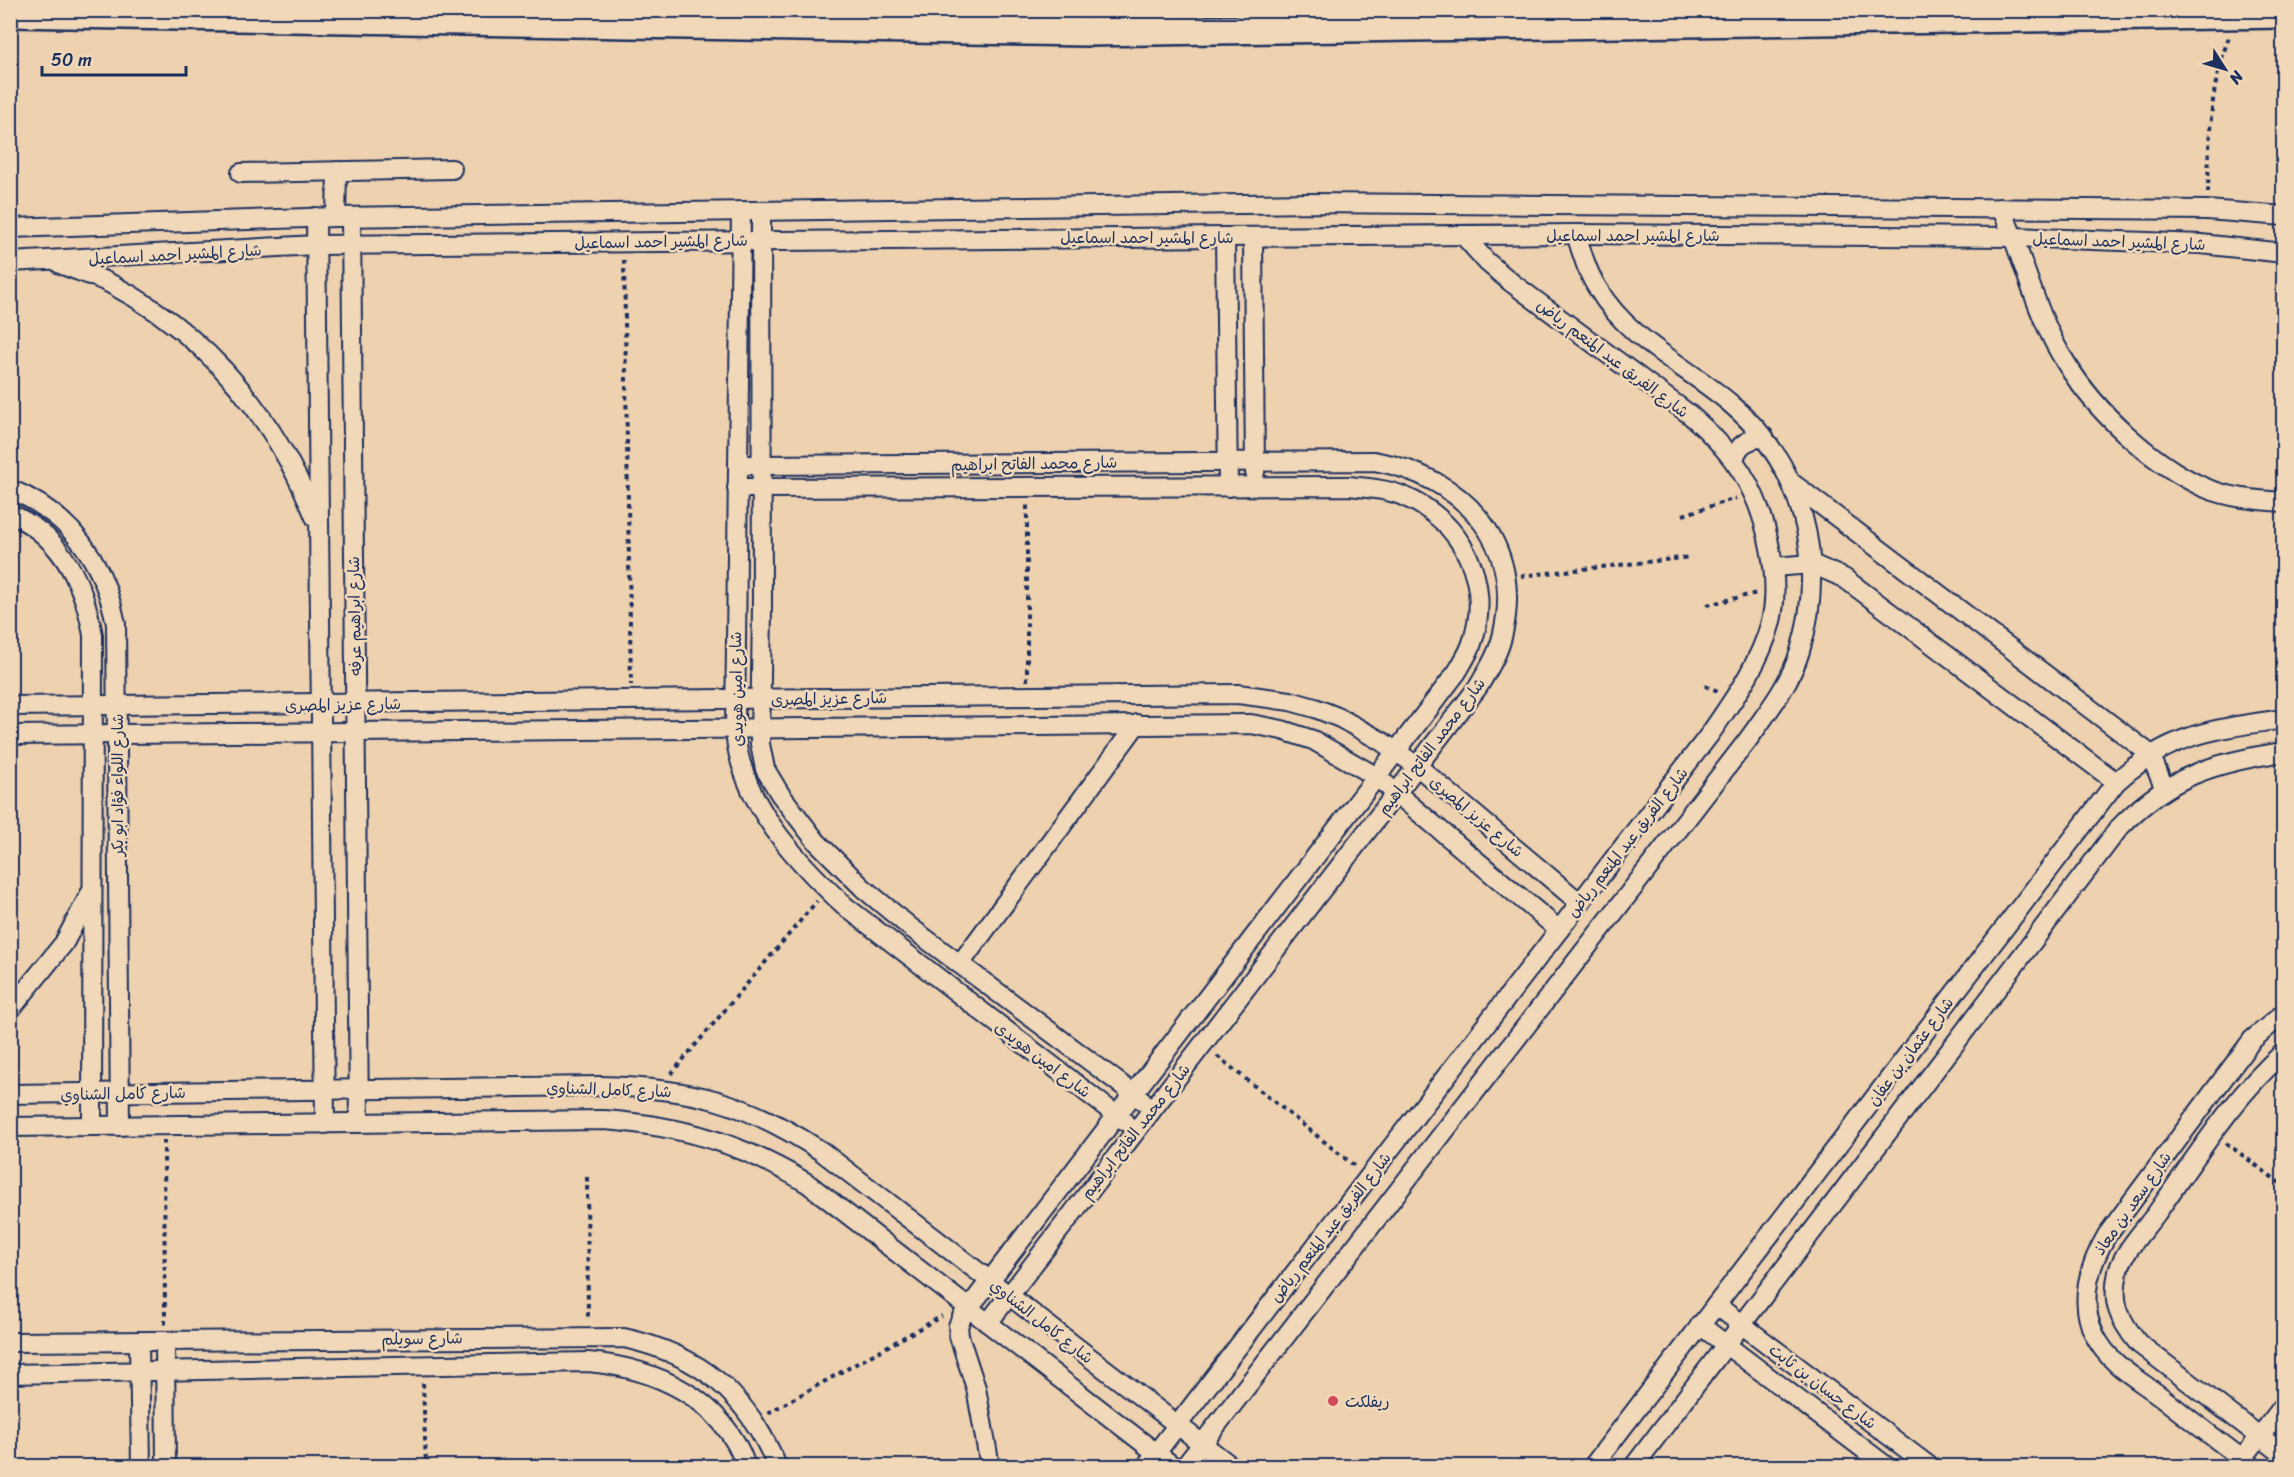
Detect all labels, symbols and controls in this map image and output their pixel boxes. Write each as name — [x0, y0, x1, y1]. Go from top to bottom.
scale bar — [42, 39, 186, 77]
north arrow — [2195, 39, 2255, 99]
text: 50 m — [51, 44, 92, 76]
text: N — [2221, 64, 2252, 92]
street label: شارع المشير احمد اسماعيل — [1546, 221, 1720, 250]
street label: شارع المشير احمد اسماعيل — [1060, 223, 1234, 252]
street label: شارع المشير احمد اسماعيل — [2032, 224, 2206, 259]
street label: شارع المشير احمد اسماعيل — [574, 225, 748, 258]
street label: شارع المشير احمد اسماعيل — [88, 235, 262, 274]
street label: شارع الفريق عبد المنعم رياض — [1530, 291, 1695, 426]
street label: شارع محمد الفاتح ابراهيم — [951, 448, 1117, 479]
street label: شارع ابراهيم عرفه — [339, 556, 370, 676]
street label: شارع امين هويدى — [721, 631, 752, 747]
street label: شارع محمد الفاتح ابراهيم — [1370, 671, 1493, 821]
street label: شارع عزيز المصرى — [771, 683, 887, 714]
street label: شارع عزيز المصرى — [285, 689, 401, 720]
street label: شارع اللواء فؤاد ابو بكر — [103, 714, 132, 858]
street label: شارع الفريق عبد المنعم رياض — [1559, 760, 1696, 924]
street label: شارع عزيز المصرى — [1423, 768, 1530, 865]
street label: شارع عثمان بن عفان — [1859, 990, 1961, 1112]
street label: شارع امين هويدى — [988, 1013, 1097, 1106]
street label: شارع محمد الفاتح ابراهيم — [1073, 1057, 1198, 1206]
street label: شارع كامل الشناوي — [546, 1073, 672, 1106]
street label: شارع كامل الشناوي — [60, 1078, 186, 1109]
street label: شارع الفريق عبد المنعم رياض — [1262, 1145, 1399, 1309]
street label: شارع سعد بن معاذ — [2086, 1145, 2179, 1262]
street label: شارع كامل الشناوي — [983, 1271, 1100, 1371]
street label: شارع سويلم — [381, 1323, 463, 1354]
street label: شارع حسان بن ثابت — [1762, 1336, 1883, 1437]
place label: ريفلكت — [1345, 1387, 1390, 1416]
marker: ريفلكت — [1326, 1394, 1340, 1408]

